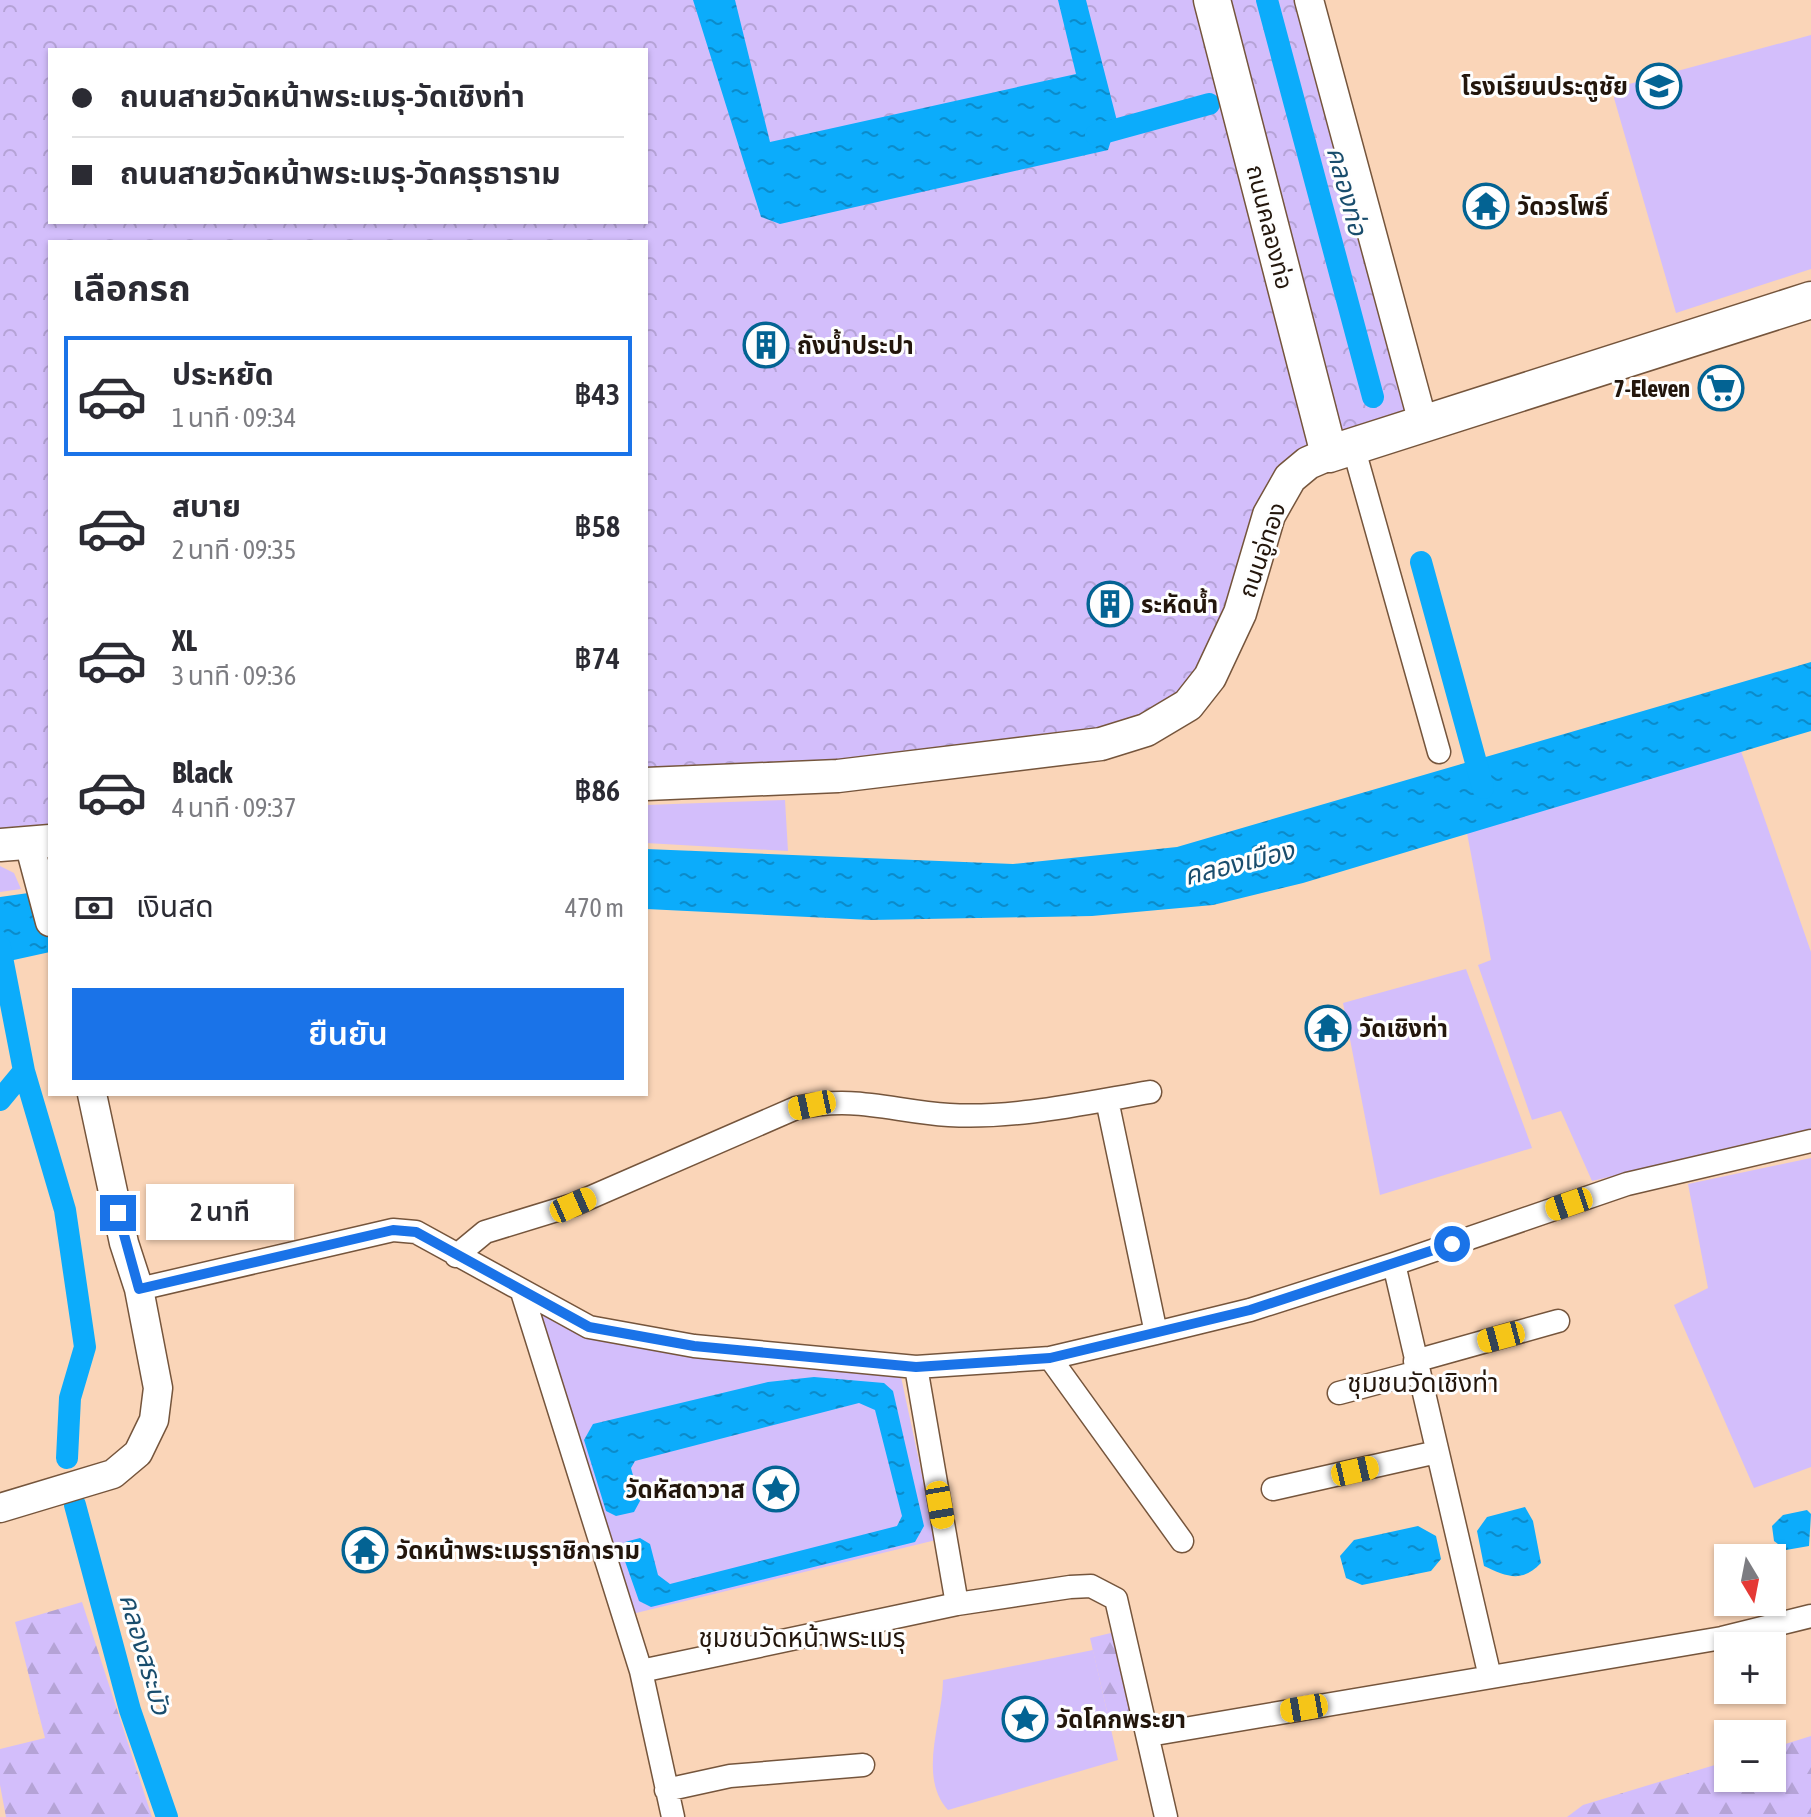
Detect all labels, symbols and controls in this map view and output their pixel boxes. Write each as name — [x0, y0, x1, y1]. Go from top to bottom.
school or university icon: โรงเรียนประตูชัย — [1635, 62, 1683, 110]
place label: โรงเรียนประตูชัย — [1461, 73, 1628, 102]
text: ถนนสายวัดหน้าพระเมรุ-วัดเชิงท่า — [120, 79, 525, 113]
water label: คลองท่อ — [1321, 143, 1373, 240]
text: ถนนสายวัดหน้าพระเมรุ-วัดครุธาราม — [120, 156, 561, 190]
street label: ถนนคลองท่อ — [1241, 162, 1299, 292]
temple icon: วัดวรโพธิ์ — [1462, 182, 1510, 230]
place label: วัดวรโพธิ์ — [1517, 191, 1610, 220]
text: เลือกรถ — [72, 267, 191, 309]
building icon: ถังน้ำประปา — [742, 321, 790, 369]
place label: ถังน้ำประปา — [797, 329, 914, 359]
text: ประหยัด — [172, 357, 274, 391]
icon: car — [76, 360, 148, 432]
supermarket icon: 7-Eleven — [1697, 364, 1745, 412]
place label: 7-Eleven — [1614, 375, 1690, 402]
text: ฿43 — [574, 377, 620, 411]
text: 1 นาที · 09:34 — [172, 403, 296, 433]
text: สบาย — [172, 489, 241, 523]
icon: car — [76, 492, 148, 564]
street label: ถนนอู่ทอง — [1233, 499, 1293, 602]
text: ฿58 — [574, 509, 620, 543]
text: 2 นาที · 09:35 — [172, 535, 296, 565]
building icon: ระหัดน้ำ — [1086, 580, 1134, 628]
place label: ระหัดน้ำ — [1141, 588, 1218, 618]
text: XL — [172, 623, 197, 657]
icon: car — [76, 624, 148, 696]
text: ฿74 — [574, 641, 620, 675]
text: 3 นาที · 09:36 — [172, 661, 296, 691]
text: Black — [172, 755, 232, 789]
icon: car — [76, 756, 148, 828]
text: ฿86 — [574, 773, 620, 807]
text: 4 นาที · 09:37 — [172, 793, 296, 823]
water label: คลองเมือง — [1181, 835, 1298, 891]
icon: cash — [72, 886, 116, 930]
text: เงินสด — [136, 889, 214, 923]
text: 470 m — [565, 893, 624, 923]
button: ยืนยัน — [72, 988, 624, 1080]
temple icon: วัดเชิงท่า — [1304, 1004, 1352, 1052]
place label: วัดเชิงท่า — [1359, 1015, 1448, 1042]
car — [786, 1088, 838, 1122]
car — [546, 1184, 600, 1226]
callout: 2 นาที — [146, 1185, 294, 1241]
car — [1542, 1185, 1596, 1223]
route end — [100, 1195, 136, 1231]
text: 2 นาที — [190, 1197, 250, 1227]
route start — [1434, 1226, 1470, 1262]
car — [1475, 1319, 1527, 1355]
district label: ชุมชนวัดเชิงท่า — [1347, 1368, 1499, 1399]
car — [1329, 1454, 1381, 1488]
place icon: วัดหัสดาวาส — [752, 1465, 800, 1513]
place label: วัดหัสดาวาส — [625, 1476, 745, 1503]
car — [924, 1479, 956, 1531]
temple icon: วัดหน้าพระเมรุราชิการาม — [341, 1526, 389, 1574]
place label: วัดหน้าพระเมรุราชิการาม — [396, 1537, 640, 1566]
north arrow — [1714, 1544, 1786, 1616]
map controls — [1714, 1544, 1786, 1792]
water label: คลองสระบัว — [113, 1590, 177, 1719]
district label: ชุมชนวัดหน้าพระเมรุ — [699, 1623, 905, 1654]
button: + — [1714, 1632, 1786, 1704]
car — [1278, 1692, 1330, 1724]
place icon: วัดโคกพระยา — [1001, 1695, 1049, 1743]
place label: วัดโคกพระยา — [1056, 1706, 1186, 1733]
button: − — [1714, 1720, 1786, 1792]

